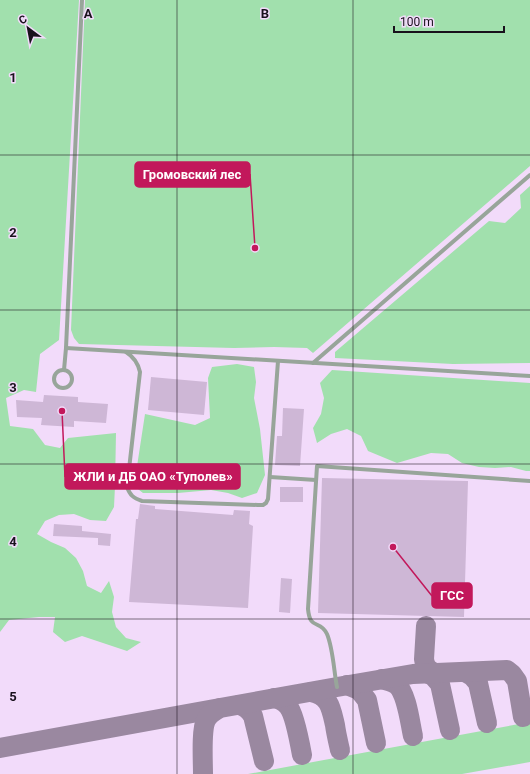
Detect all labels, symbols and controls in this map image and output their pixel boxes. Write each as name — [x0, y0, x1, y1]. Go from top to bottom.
text: A — [84, 6, 93, 21]
text: B — [261, 6, 269, 21]
north arrow — [8, 8, 48, 48]
scale bar — [394, 8, 504, 34]
text: С — [16, 13, 29, 27]
text: 100 m — [400, 15, 434, 29]
text: 1 — [9, 70, 17, 85]
callout: Громовский лес — [135, 162, 250, 187]
text: Громовский лес — [143, 167, 241, 182]
text: 2 — [9, 225, 17, 240]
text: 3 — [9, 380, 17, 395]
callout: ЖЛИ и ДБ ОАО «Туполев» — [65, 464, 240, 489]
text: ЖЛИ и ДБ ОАО «Туполев» — [73, 469, 233, 484]
text: 4 — [9, 534, 17, 549]
callout: ГСС — [432, 583, 472, 608]
text: ГСС — [440, 588, 464, 603]
text: 5 — [9, 689, 17, 704]

